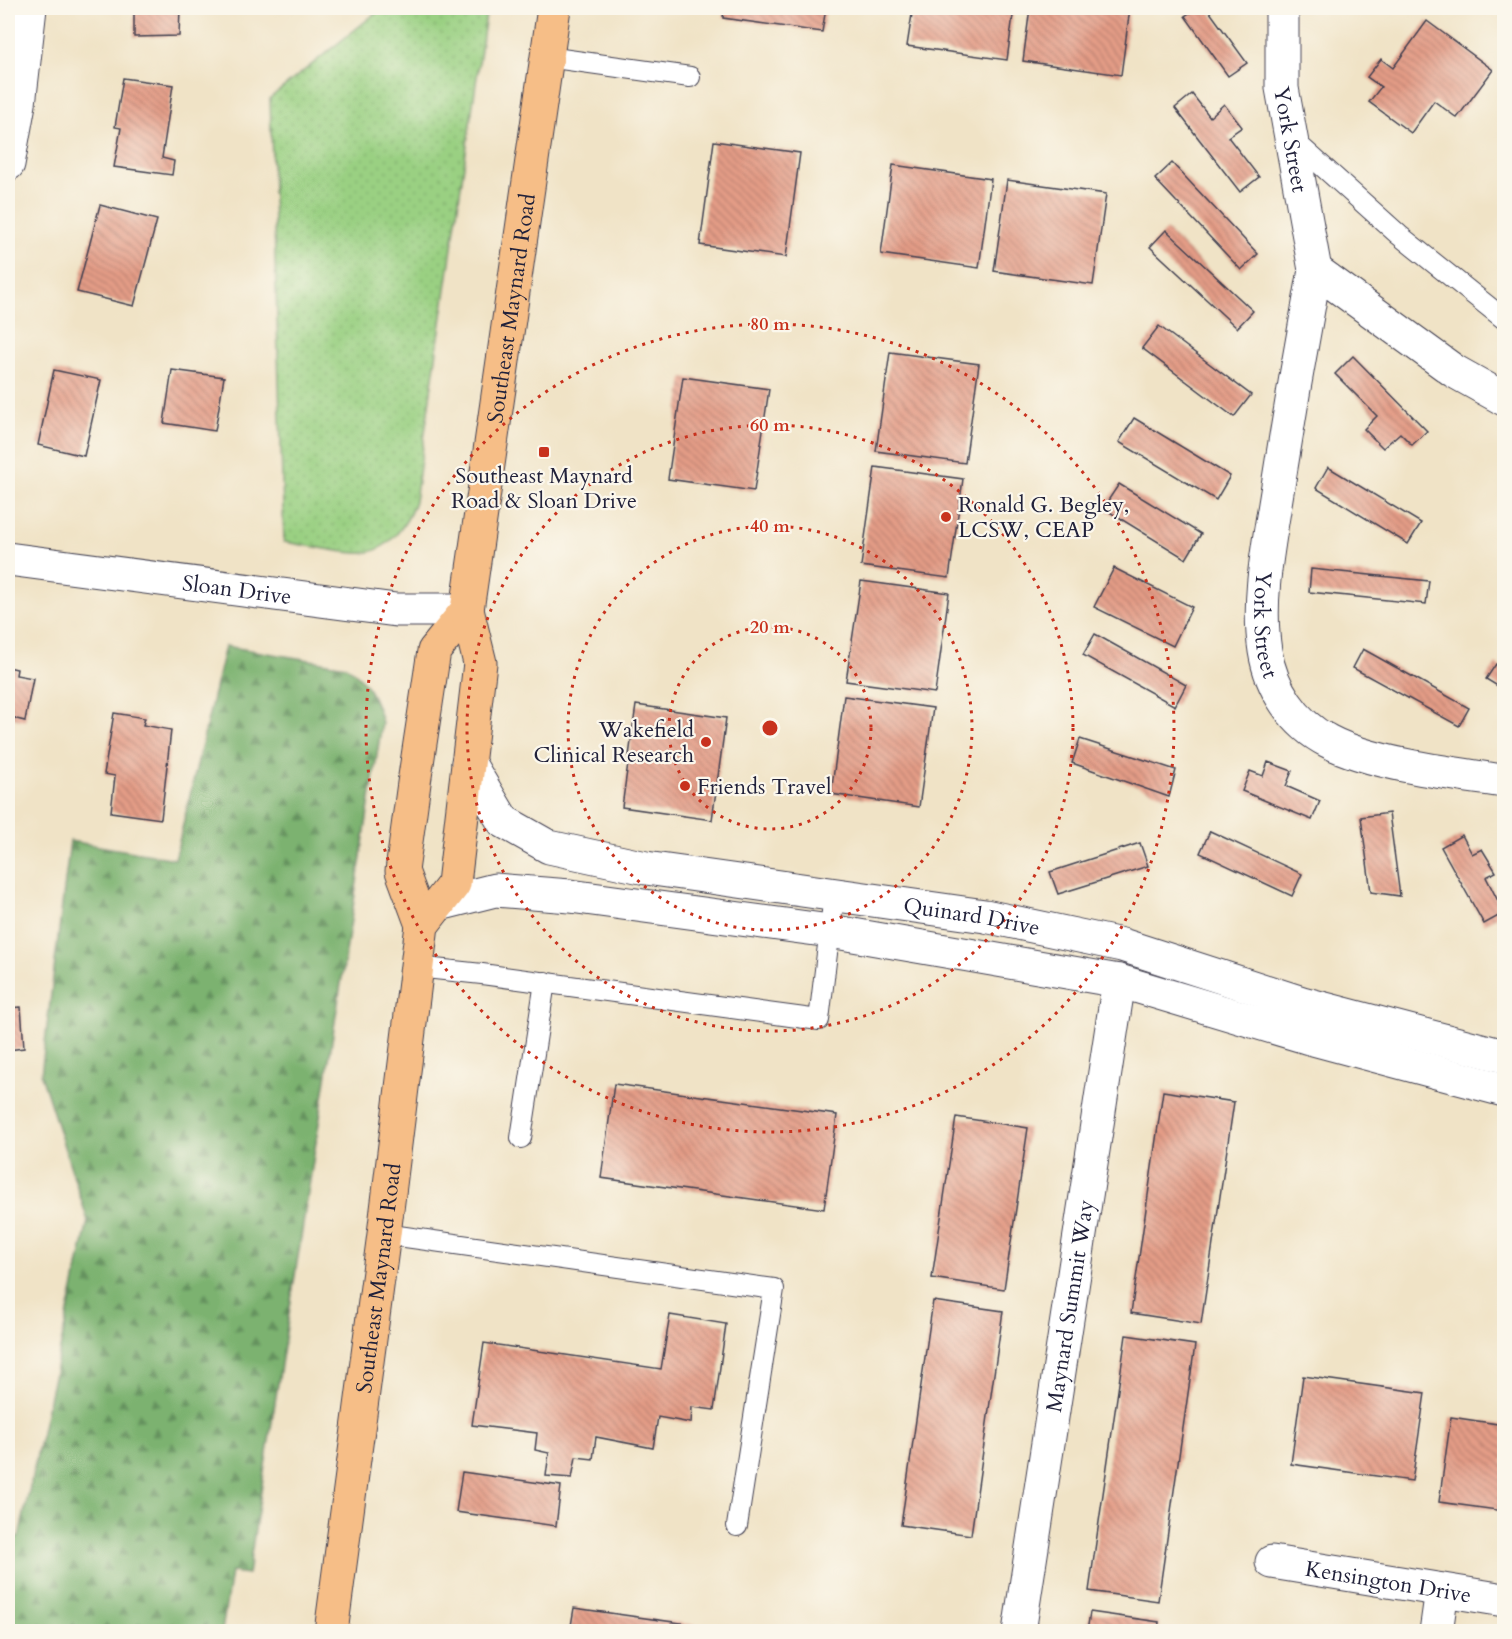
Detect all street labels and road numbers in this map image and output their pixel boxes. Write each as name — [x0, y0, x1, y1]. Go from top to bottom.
street label: York Street — [1266, 84, 1315, 195]
street label: Southeast Maynard Road — [480, 191, 543, 425]
street label: Sloan Drive — [181, 568, 293, 612]
street label: York Street — [1246, 570, 1285, 682]
street label: Quinard Drive — [901, 891, 1043, 943]
street label: Southeast Maynard Road — [349, 1161, 409, 1395]
street label: Maynard Summit Way — [1039, 1197, 1101, 1414]
street label: Kensington Drive — [1303, 1554, 1474, 1610]

